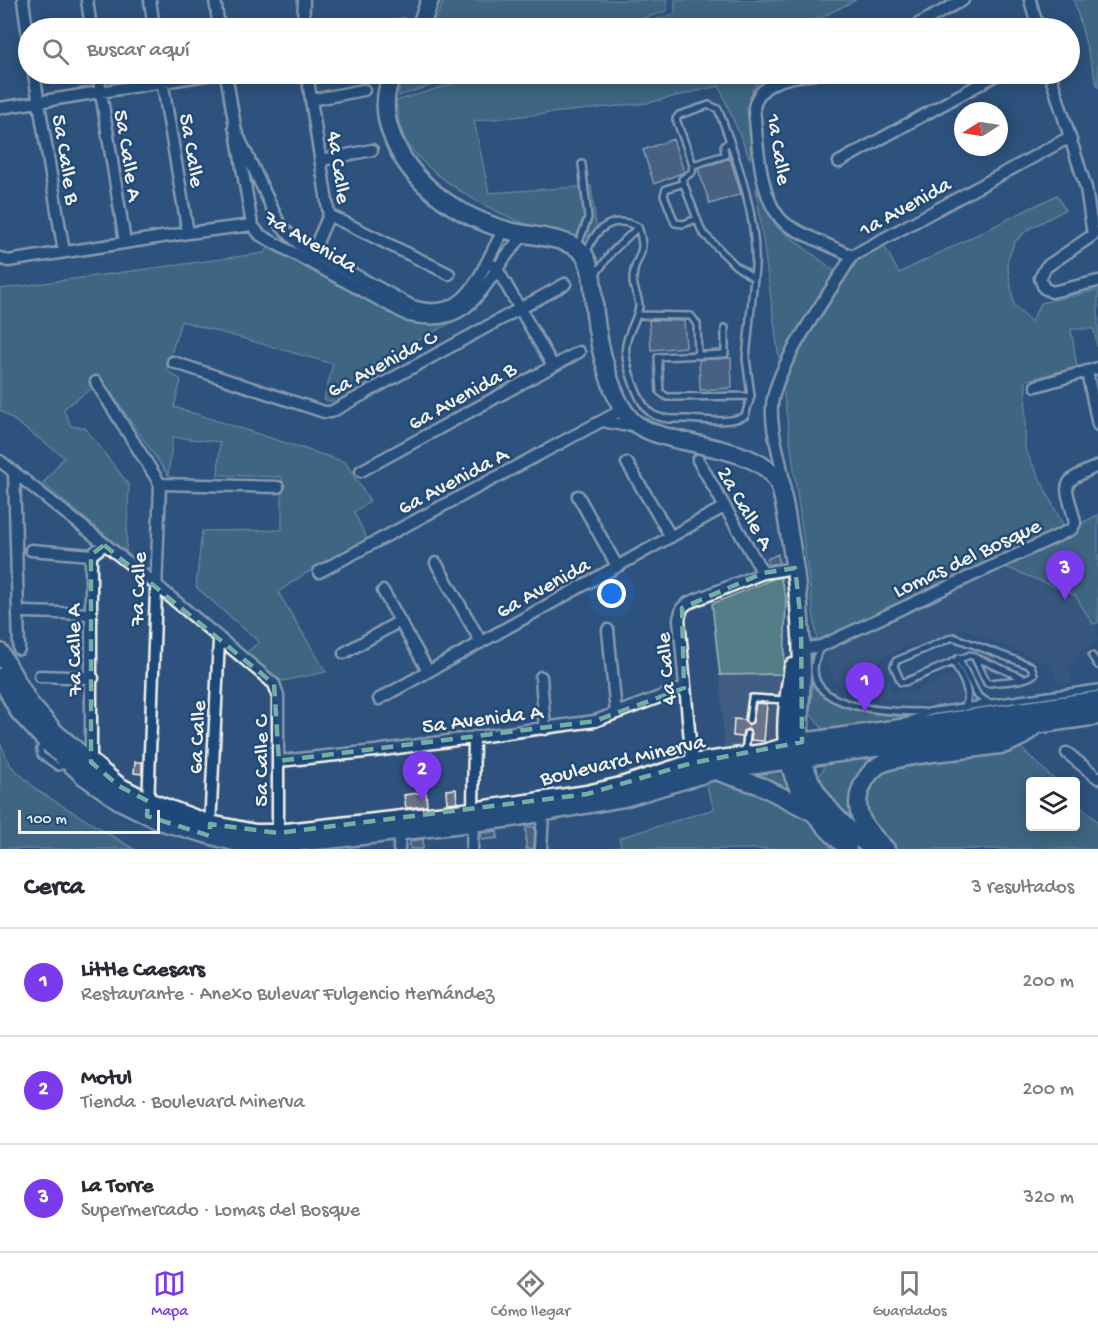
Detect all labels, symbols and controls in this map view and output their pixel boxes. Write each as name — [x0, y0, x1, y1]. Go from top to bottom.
search box — [18, 18, 1080, 84]
icon: search — [39, 35, 72, 68]
text: Buscar aquí — [87, 38, 190, 64]
north arrow — [954, 102, 1008, 156]
street label: 5a Calle A — [106, 108, 146, 204]
street label: 1a Calle — [758, 111, 796, 188]
street label: 5a Calle — [171, 112, 209, 190]
street label: 5a Calle B — [44, 113, 84, 207]
street label: 4a Calle — [319, 130, 355, 206]
street label: 1a Avenida — [855, 172, 957, 245]
street label: 7a Avenida — [258, 206, 362, 281]
street label: 6a Avenida C — [324, 325, 444, 405]
street label: 6a Avenida B — [404, 357, 522, 438]
street label: 6a Avenida A — [394, 442, 514, 522]
street label: 2a Calle A — [709, 463, 778, 556]
street label: Lomas del Bosque — [889, 514, 1047, 605]
pin: 3 — [1046, 550, 1084, 600]
street label: 7a Calle — [126, 551, 154, 628]
street label: 6a Avenida — [493, 553, 596, 626]
your location — [597, 579, 626, 608]
street label: 7a Calle A — [62, 603, 90, 697]
street label: 4a Calle — [652, 631, 684, 706]
pin: 1 — [846, 662, 884, 712]
street label: 6a Calle — [184, 699, 214, 775]
street label: 5a Avenida A — [421, 701, 545, 741]
street label: 5a Calle C — [250, 713, 276, 807]
street label: Boulevard Minerva — [537, 730, 709, 794]
pin: 2 — [402, 752, 442, 801]
map controls — [1026, 777, 1080, 831]
button: layers — [1026, 777, 1080, 831]
scale bar — [18, 807, 160, 834]
text: 100 m — [27, 811, 67, 830]
text: Cerca — [24, 873, 84, 904]
text: 3 resultados — [972, 877, 1074, 900]
text: Little Caesars — [81, 958, 205, 984]
text: 1 — [39, 971, 48, 994]
text: 200 m — [1023, 971, 1074, 994]
text: Restaurante · Anexo Bulevar Fulgencio Hernández — [81, 984, 494, 1007]
text: Motul — [81, 1066, 132, 1092]
text: 2 — [39, 1079, 48, 1102]
text: 200 m — [1023, 1079, 1074, 1102]
text: Tienda · Boulevard Minerva — [81, 1092, 305, 1115]
text: La Torre — [81, 1174, 153, 1200]
text: 3 — [38, 1187, 49, 1210]
text: 320 m — [1024, 1187, 1074, 1210]
text: Supermercado · Lomas del Bosque — [81, 1200, 360, 1223]
tab: Mapa — [151, 1267, 188, 1322]
tab: Cómo llegar — [491, 1267, 570, 1322]
tab: Guardados — [873, 1267, 947, 1322]

